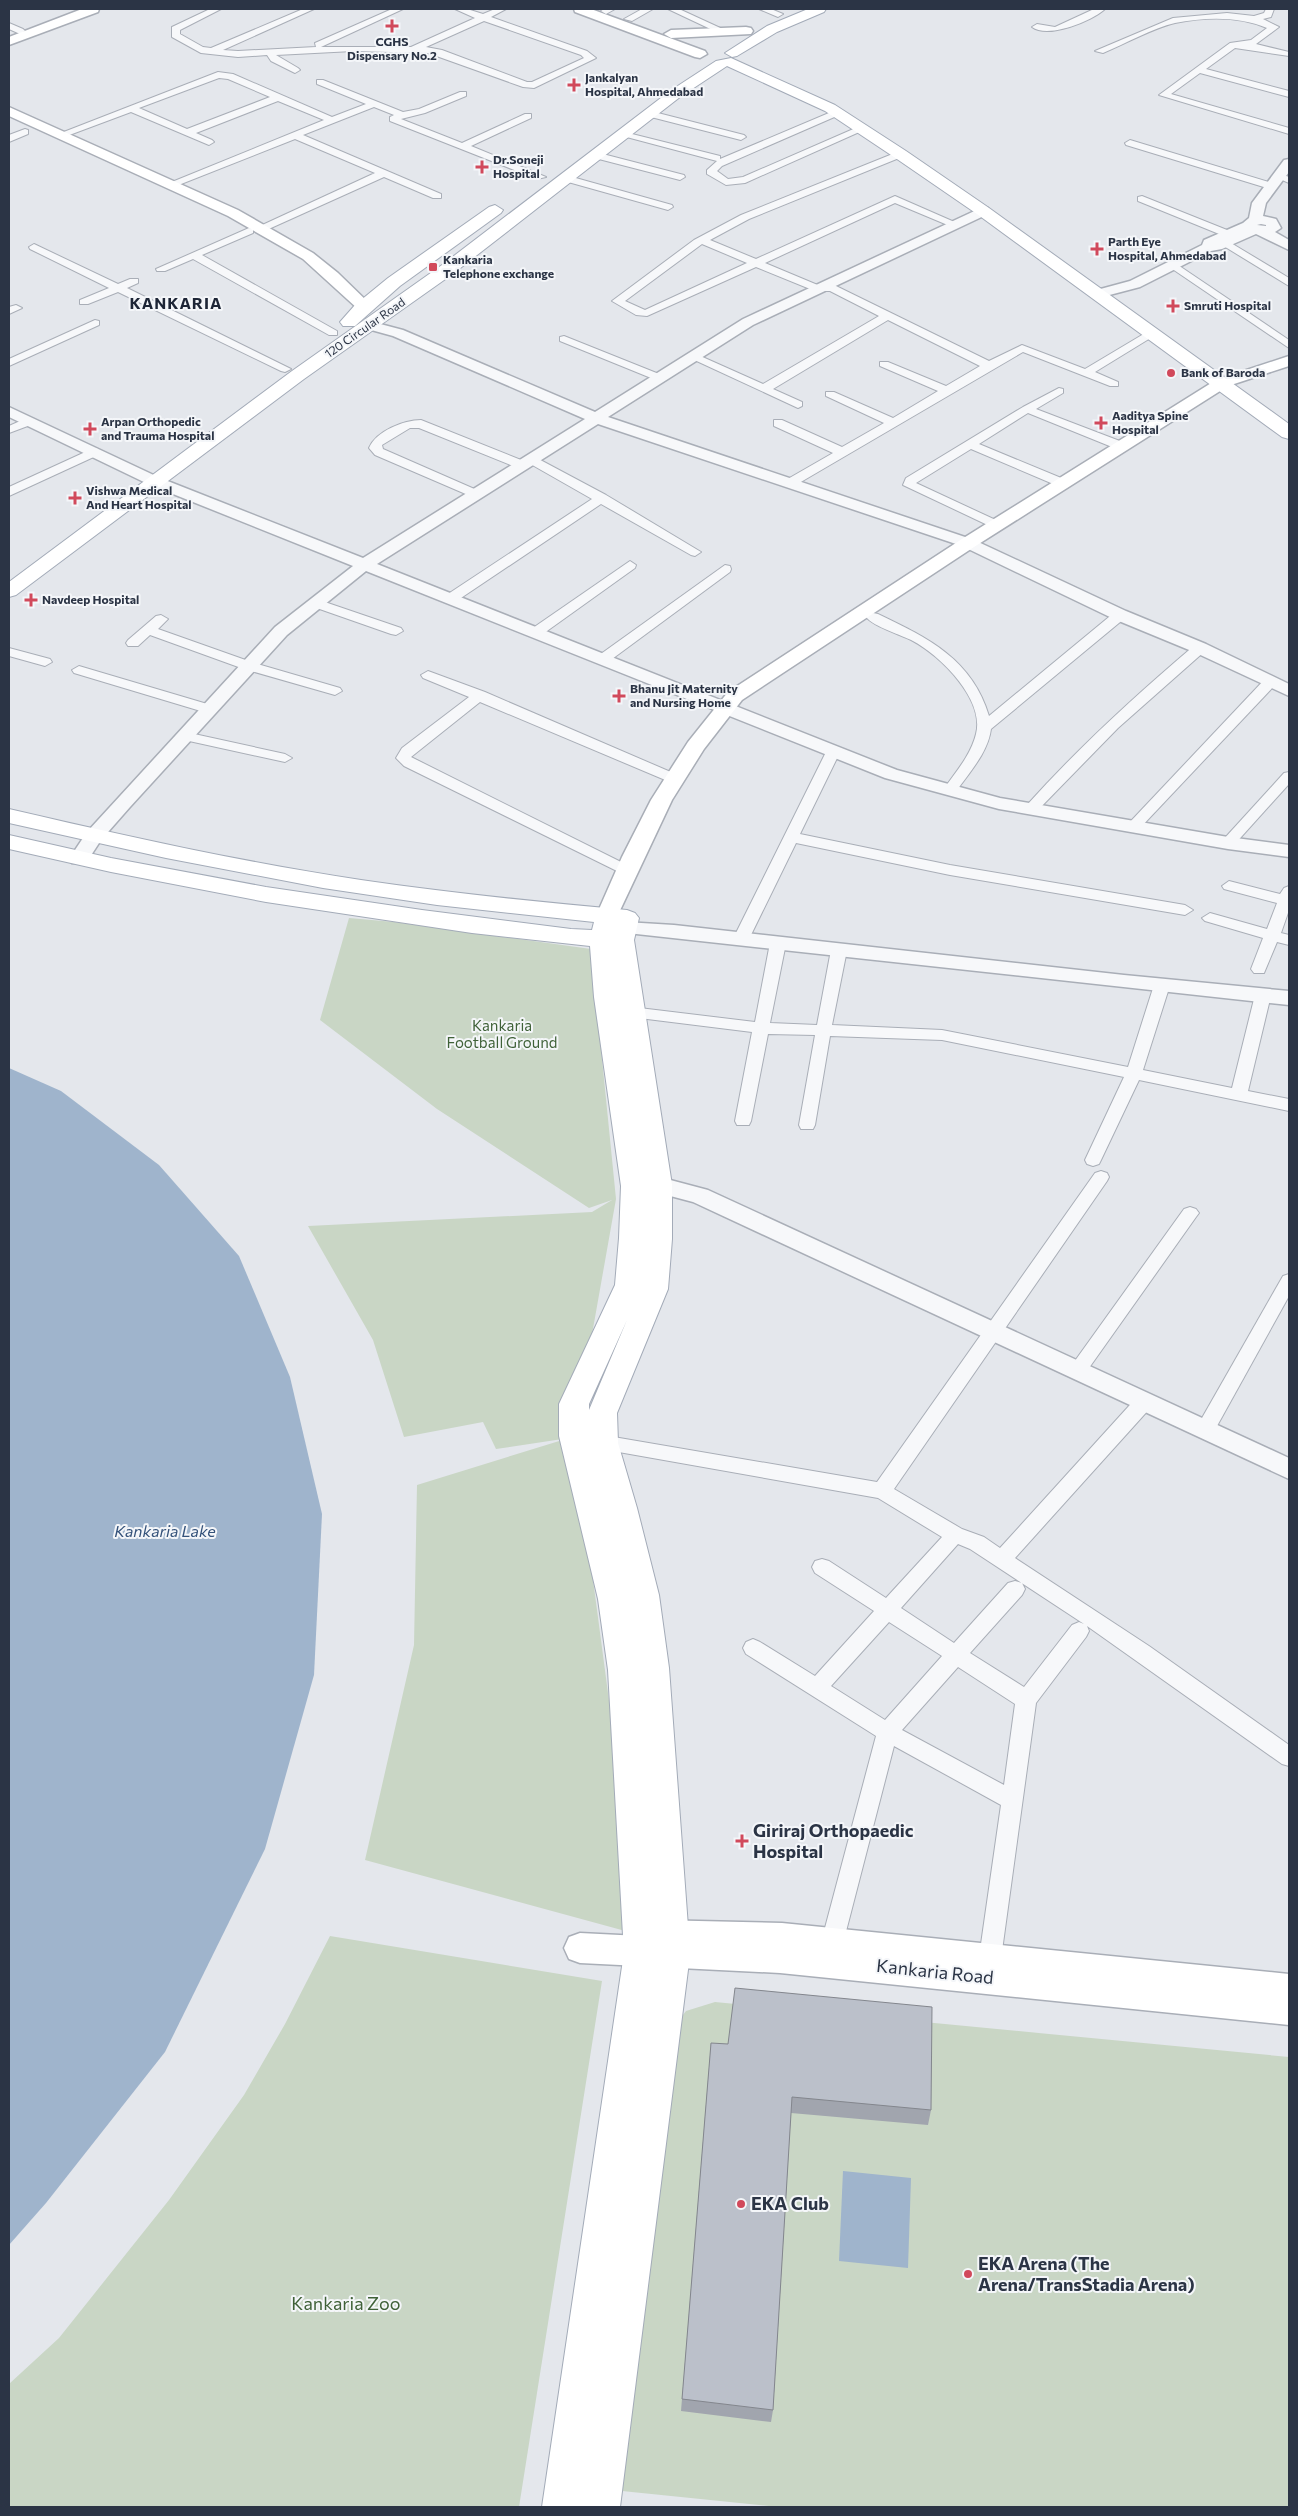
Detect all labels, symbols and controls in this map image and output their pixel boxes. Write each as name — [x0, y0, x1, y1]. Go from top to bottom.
marker: CGHS Dispensary No.2 — [385, 19, 399, 33]
place label: CGHS Dispensary No.2 — [347, 34, 437, 62]
place label: Jankalyan Hospital, Ahmedabad — [585, 70, 703, 98]
marker: Jankalyan Hospital, Ahmedabad — [567, 78, 581, 92]
place label: Dr.Soneji Hospital — [493, 152, 544, 180]
marker: Dr.Soneji Hospital — [475, 160, 489, 174]
place label: Parth Eye Hospital, Ahmedabad — [1108, 234, 1226, 262]
marker: Parth Eye Hospital, Ahmedabad — [1090, 242, 1104, 256]
place label: Kankaria Telephone exchange — [443, 252, 554, 280]
marker: Kankaria Telephone exchange — [427, 261, 439, 273]
district label: KANKARIA — [130, 293, 222, 312]
street label: 120 Circular Road — [322, 294, 407, 360]
place label: Smruti Hospital — [1184, 298, 1271, 312]
marker: Smruti Hospital — [1166, 299, 1180, 313]
place label: Bank of Baroda — [1181, 365, 1265, 379]
marker: Bank of Baroda — [1165, 367, 1177, 379]
place label: Aaditya Spine Hospital — [1112, 408, 1188, 436]
place label: Arpan Orthopedic and Trauma Hospital — [101, 414, 214, 442]
marker: Aaditya Spine Hospital — [1094, 416, 1108, 430]
marker: Arpan Orthopedic and Trauma Hospital — [83, 422, 97, 436]
place label: Vishwa Medical And Heart Hospital — [86, 483, 192, 511]
marker: Vishwa Medical And Heart Hospital — [68, 491, 82, 505]
place label: Navdeep Hospital — [42, 592, 139, 606]
marker: Navdeep Hospital — [24, 593, 38, 607]
place label: Bhanu Jit Maternity and Nursing Home — [630, 681, 738, 709]
marker: Bhanu Jit Maternity and Nursing Home — [612, 689, 626, 703]
park label: Kankaria Football Ground — [447, 1016, 557, 1051]
water label: Kankaria Lake — [114, 1521, 216, 1540]
place label: Giriraj Orthopaedic Hospital — [753, 1819, 914, 1862]
marker: Giriraj Orthopaedic Hospital — [735, 1834, 749, 1848]
street label: Kankaria Road — [875, 1954, 995, 1988]
place label: EKA Club — [751, 2192, 829, 2214]
marker: EKA Club — [735, 2198, 747, 2210]
place label: EKA Arena (The Arena/TransStadia Arena) — [978, 2252, 1195, 2295]
marker: EKA Arena (The Arena/TransStadia Arena) — [962, 2268, 974, 2280]
park label: Kankaria Zoo — [291, 2292, 401, 2314]

